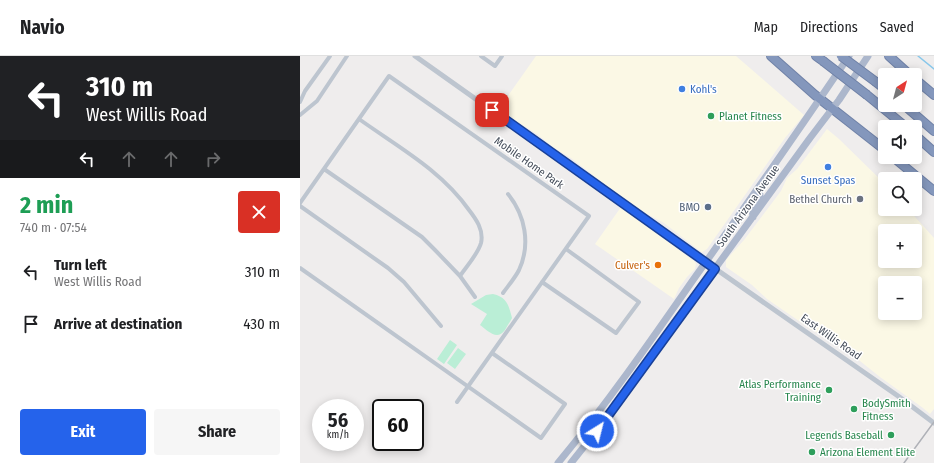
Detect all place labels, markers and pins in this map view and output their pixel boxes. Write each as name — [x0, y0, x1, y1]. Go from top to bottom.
place label: Kohl's — [690, 83, 717, 96]
marker: Kohl's — [677, 84, 687, 94]
pin — [475, 93, 509, 127]
place label: Planet Fitness — [719, 110, 782, 123]
marker: Planet Fitness — [706, 111, 716, 121]
marker: Sunset Spas — [823, 162, 833, 172]
place label: Sunset Spas — [801, 174, 856, 187]
place label: Bethel Church — [789, 193, 852, 206]
marker: Bethel Church — [855, 194, 865, 204]
place label: BMO — [679, 201, 700, 214]
marker: BMO — [703, 202, 713, 212]
place label: Culver's — [615, 259, 650, 272]
marker: Culver's — [653, 260, 663, 270]
place label: Atlas Performance Training — [739, 378, 822, 404]
marker: Atlas Performance Training — [824, 385, 834, 395]
place label: BodySmith Fitness — [862, 397, 911, 423]
marker: BodySmith Fitness — [849, 404, 859, 414]
place label: Legends Baseball — [805, 429, 883, 442]
marker: Legends Baseball — [886, 430, 896, 440]
place label: Arizona Element Elite — [820, 446, 915, 459]
marker: Arizona Element Elite — [807, 447, 817, 457]

